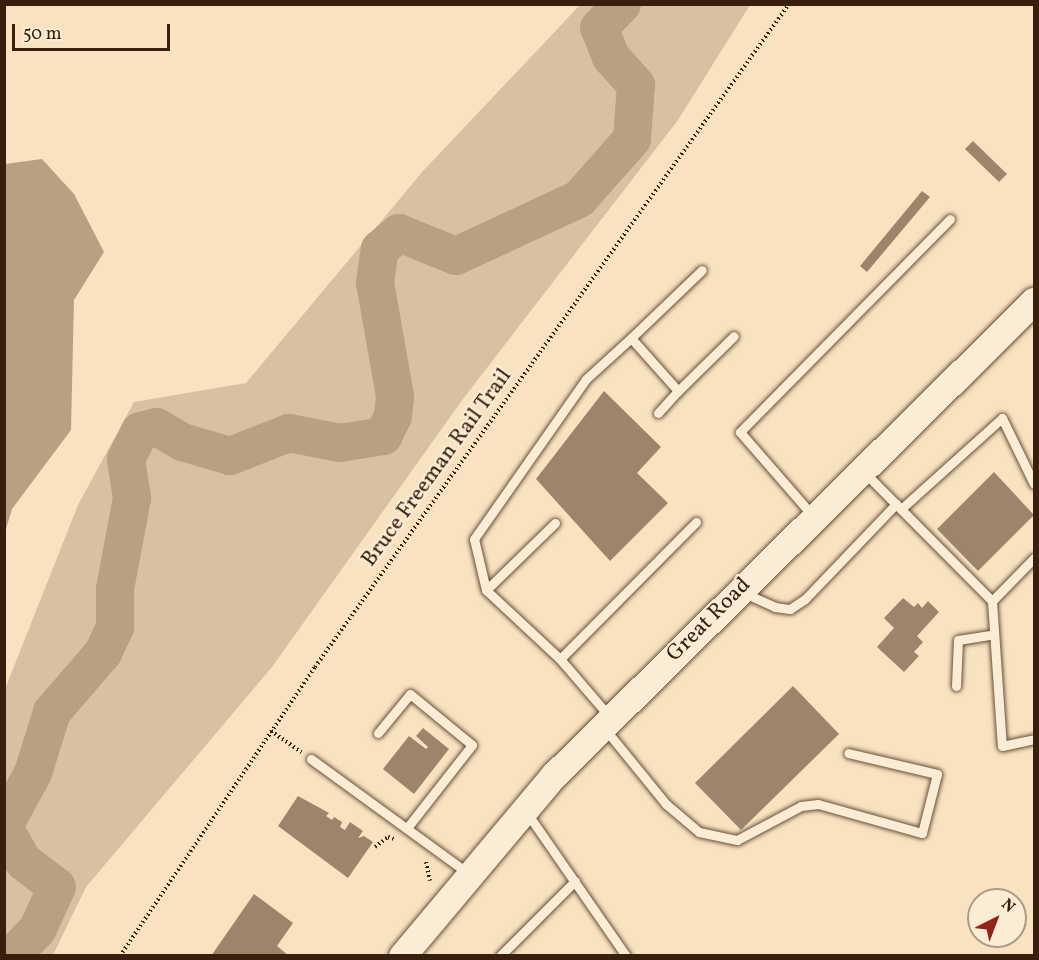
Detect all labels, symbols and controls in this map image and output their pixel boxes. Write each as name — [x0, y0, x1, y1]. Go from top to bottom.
scale bar — [15, 12, 172, 50]
text: 50 m — [23, 22, 62, 47]
street label: Bruce Freeman Rail Trail — [356, 364, 518, 572]
street label: Great Road — [661, 572, 757, 668]
north arrow — [967, 888, 1027, 948]
text: N — [996, 894, 1019, 918]

